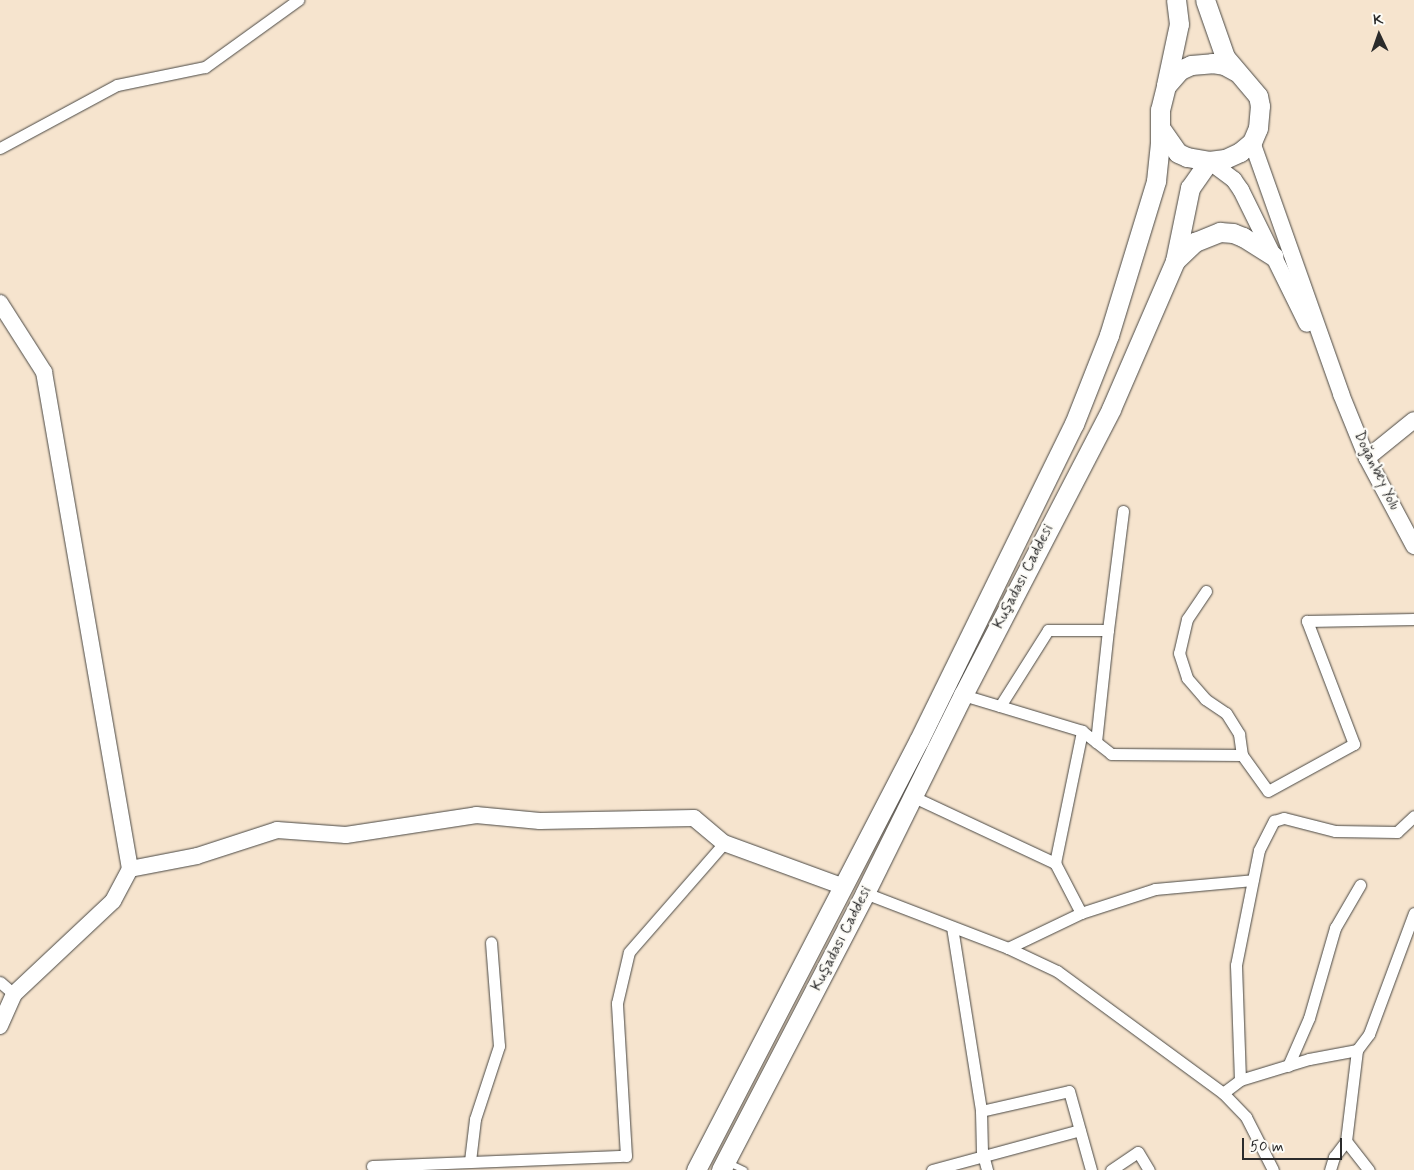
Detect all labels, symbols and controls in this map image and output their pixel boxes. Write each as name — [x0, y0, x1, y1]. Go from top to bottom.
north arrow — [1354, 10, 1404, 60]
text: K — [1373, 11, 1384, 29]
street label: Doğanbey Yolu — [1349, 427, 1403, 515]
street label: Kuşadası Caddesi — [990, 522, 1058, 632]
street label: Kuşadası Caddesi — [808, 884, 876, 994]
scale bar — [1244, 1128, 1344, 1160]
text: 50 m — [1250, 1137, 1284, 1157]

